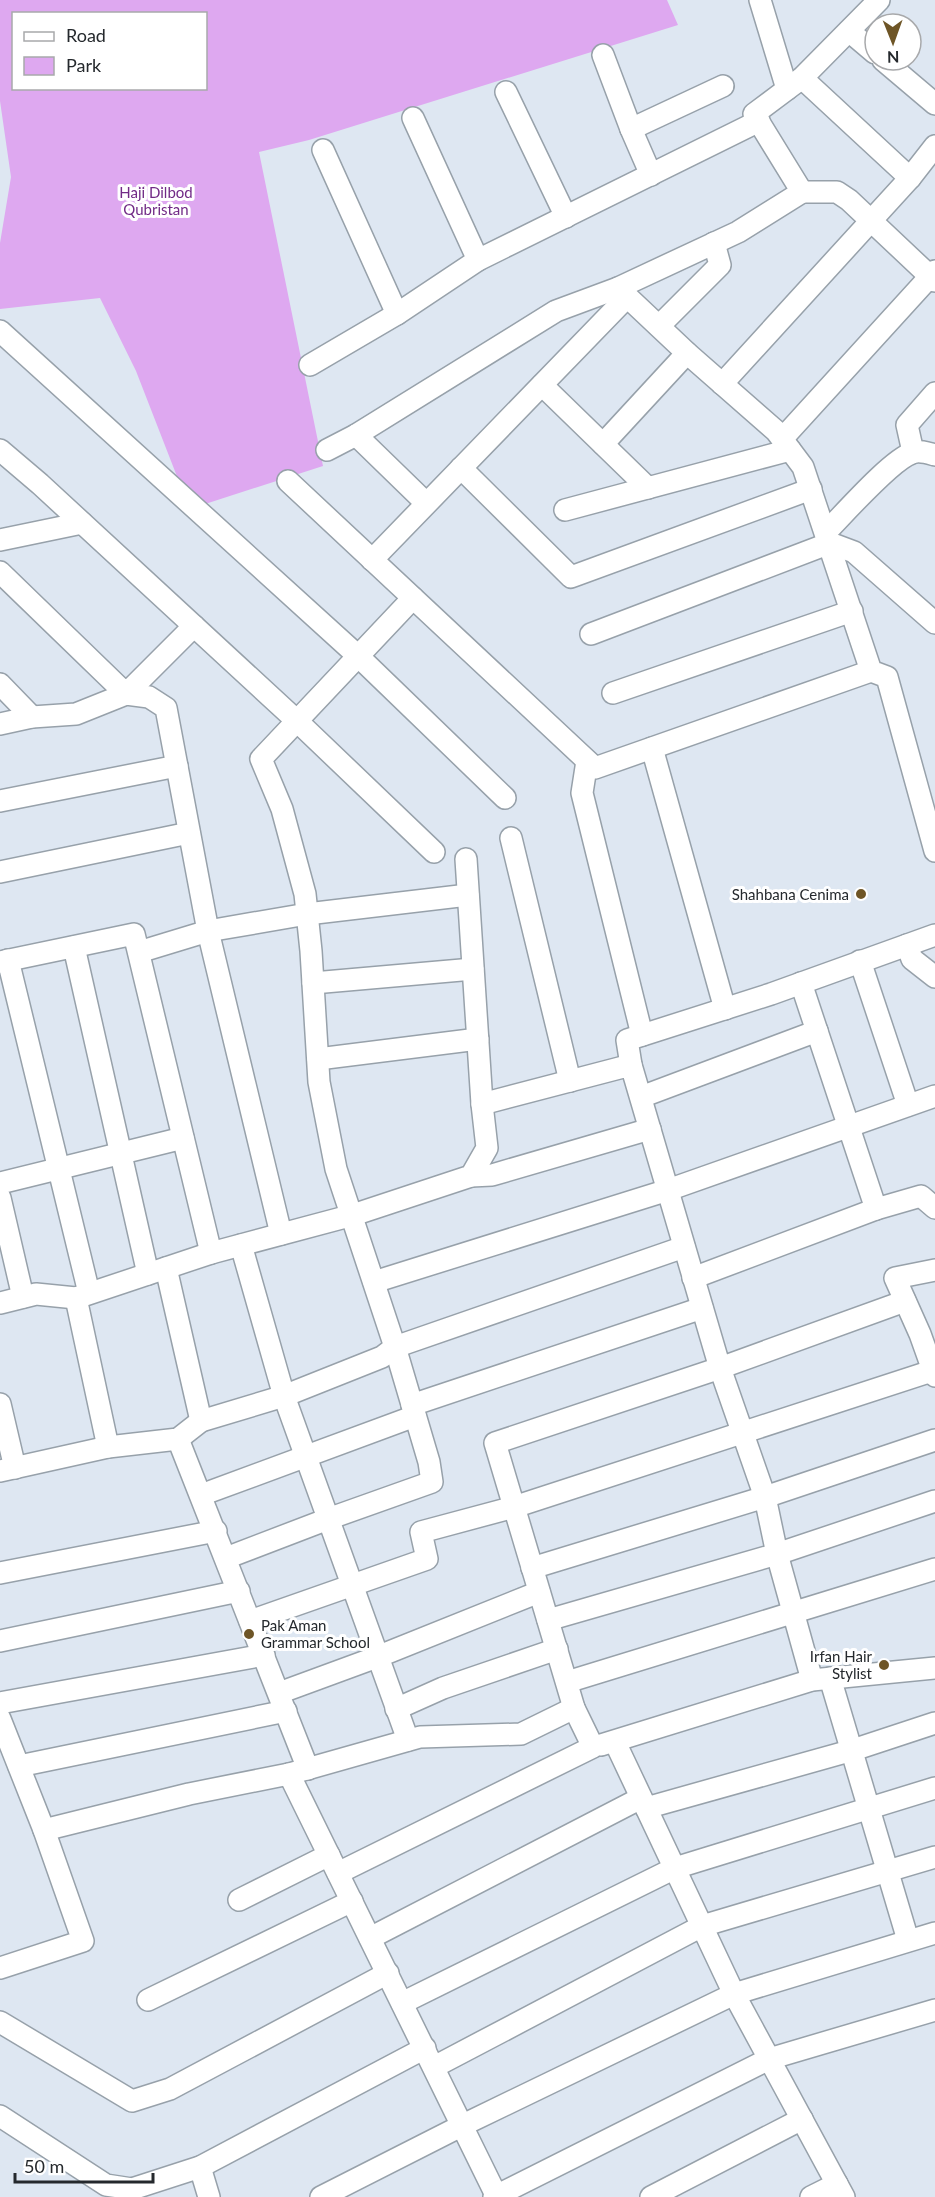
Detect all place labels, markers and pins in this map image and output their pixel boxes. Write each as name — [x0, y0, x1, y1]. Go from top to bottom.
place label: Shahbana Cenima — [732, 885, 849, 903]
marker: Shahbana Cenima — [854, 887, 868, 901]
place label: Pak Aman Grammar School — [261, 1616, 370, 1651]
marker: Pak Aman Grammar School — [242, 1627, 256, 1641]
place label: Irfan Hair Stylist — [810, 1647, 873, 1682]
marker: Irfan Hair Stylist — [877, 1658, 891, 1672]

